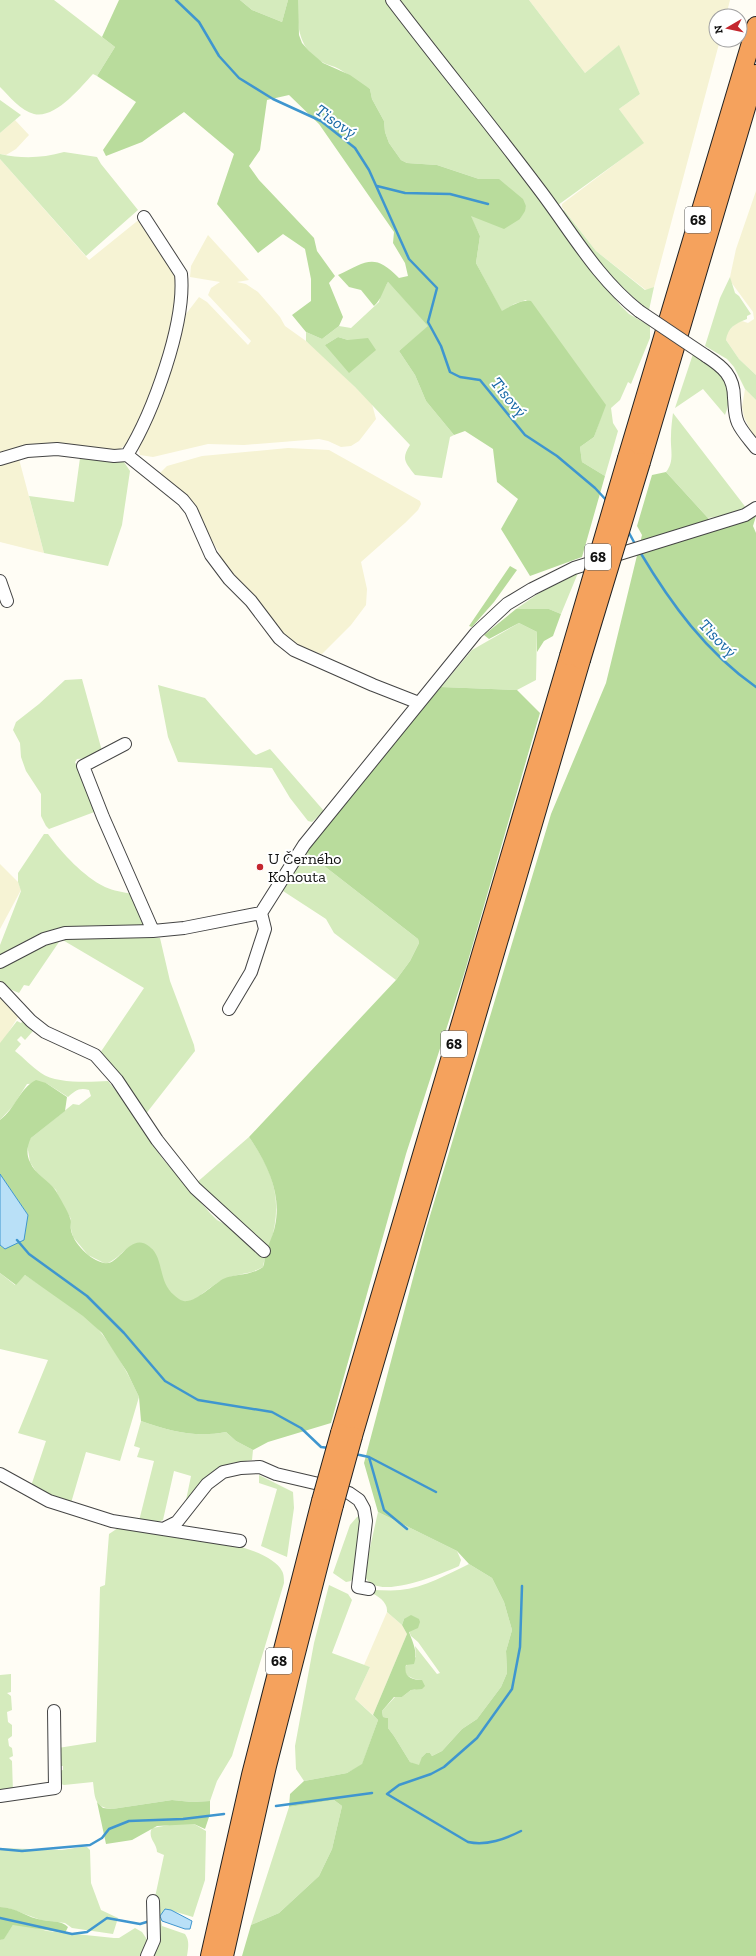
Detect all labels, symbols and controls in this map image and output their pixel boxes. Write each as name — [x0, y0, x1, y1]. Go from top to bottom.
north arrow — [708, 8, 748, 48]
text: N — [711, 24, 726, 35]
water label: Tisový — [312, 100, 360, 142]
road number: 68 — [685, 207, 711, 233]
water label: Tisový — [487, 373, 531, 421]
road number: 68 — [585, 544, 611, 570]
water label: Tisový — [695, 615, 741, 661]
place label: U Černého Kohouta — [268, 849, 342, 886]
marker: U Černého Kohouta — [255, 862, 265, 872]
road number: 68 — [441, 1031, 467, 1057]
road number: 68 — [266, 1648, 292, 1674]

